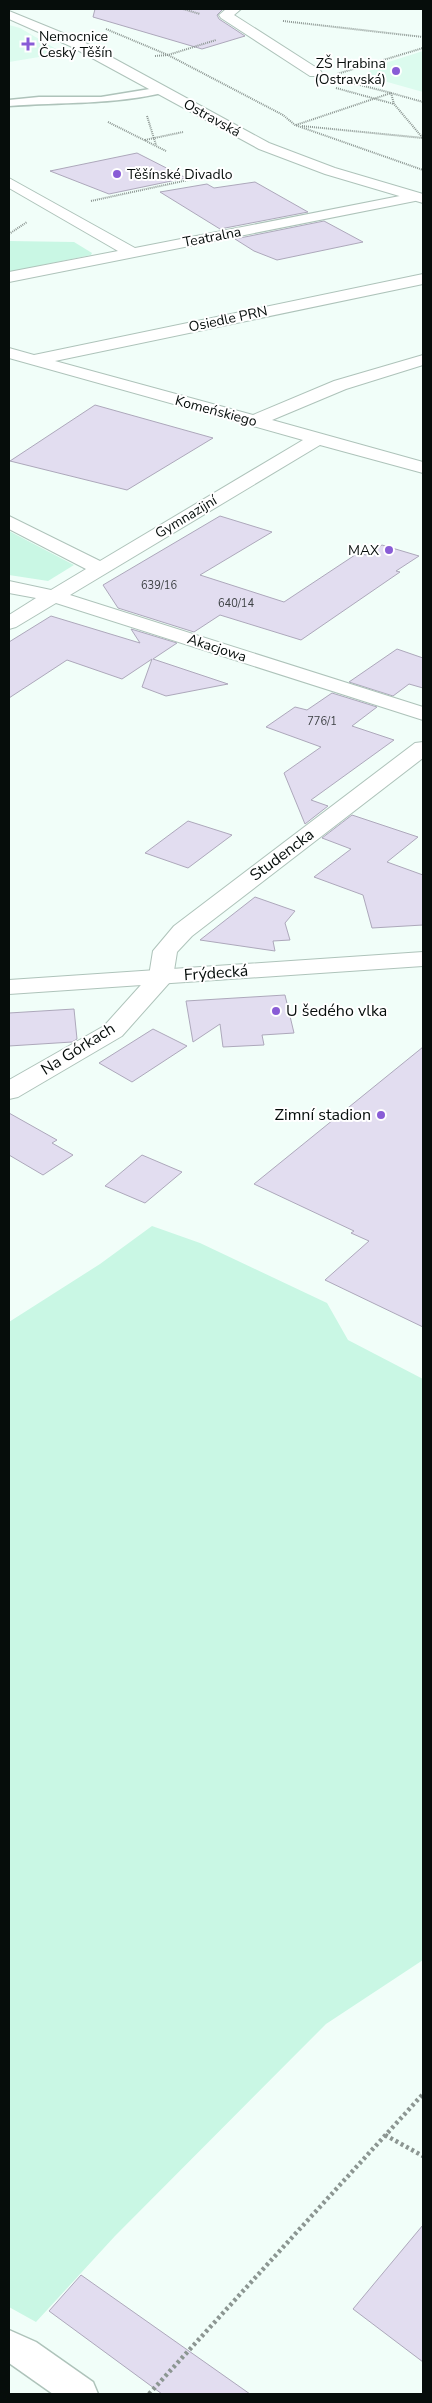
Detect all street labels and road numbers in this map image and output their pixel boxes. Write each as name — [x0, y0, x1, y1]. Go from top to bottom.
street label: Ostravská — [180, 94, 244, 142]
street label: Teatralna — [181, 222, 243, 252]
street label: Osiedle PRN — [187, 301, 269, 337]
street label: Komeńskiego — [173, 391, 259, 431]
street label: Gymnazijní — [152, 491, 221, 543]
street label: Akacjowa — [185, 630, 249, 666]
street label: Studencka — [245, 824, 319, 886]
street label: Frýdecká — [183, 960, 249, 986]
street label: Na Górkach — [37, 1018, 119, 1080]

